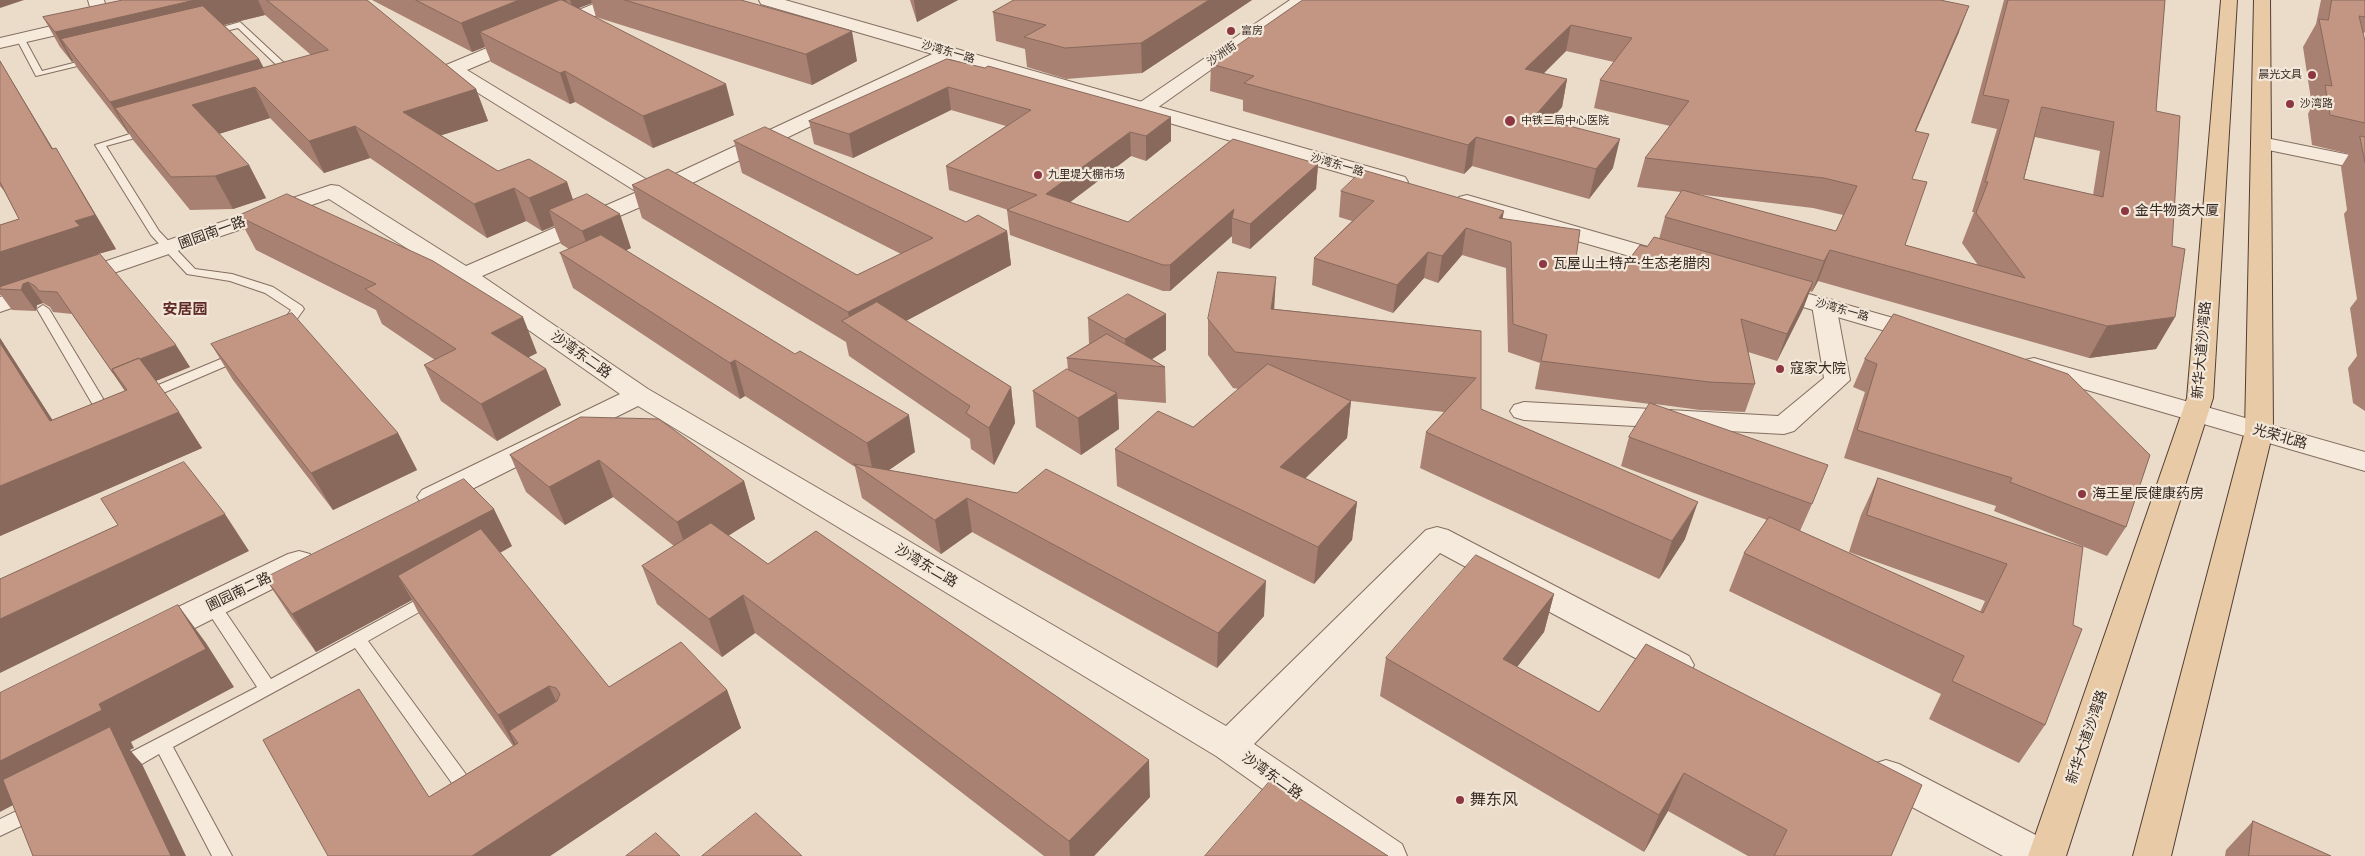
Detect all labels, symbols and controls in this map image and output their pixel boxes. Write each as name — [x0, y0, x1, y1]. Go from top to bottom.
place label: 富房 — [1241, 24, 1263, 38]
marker: 富房 — [1225, 25, 1237, 37]
street label: 沙湾东一路 — [920, 38, 976, 66]
street label: 沙洲街 — [1205, 39, 1239, 69]
place label: 晨光文具 — [2258, 68, 2302, 82]
marker: 晨光文具 — [2306, 69, 2318, 81]
place label: 沙湾路 — [2300, 97, 2333, 111]
marker: 沙湾路 — [2284, 98, 2296, 110]
marker: 中铁二局中心医院 — [1503, 114, 1517, 128]
place label: 中铁二局中心医院 — [1521, 114, 1609, 128]
street label: 沙湾东一路 — [1309, 151, 1365, 179]
place label: 九里堤大棚市场 — [1048, 168, 1125, 182]
marker: 九里堤大棚市场 — [1032, 169, 1044, 181]
place label: 金牛物资大厦 — [2135, 203, 2219, 219]
marker: 金牛物资大厦 — [2119, 205, 2131, 217]
street label: 圃园南一路 — [176, 213, 248, 253]
place label: 瓦屋山土特产·生态老腊肉 — [1553, 256, 1711, 272]
marker: 瓦屋山土特产·生态老腊肉 — [1537, 258, 1549, 270]
street label: 沙湾东一路 — [1814, 296, 1870, 324]
street label: 新华大道沙湾路 — [2189, 300, 2215, 400]
district label: 安居园 — [163, 301, 207, 319]
street label: 沙湾东二路 — [548, 328, 614, 382]
place label: 寇家大院 — [1790, 361, 1846, 377]
marker: 寇家大院 — [1774, 363, 1786, 375]
street label: 光荣北路 — [2251, 421, 2309, 453]
place label: 海王星辰健康药房 — [2092, 486, 2204, 502]
marker: 海王星辰健康药房 — [2076, 488, 2088, 500]
street label: 沙湾东二路 — [892, 541, 960, 591]
street label: 圃园南二路 — [204, 569, 274, 615]
street label: 新华大道沙湾路 — [2063, 688, 2111, 786]
street label: 沙湾东二路 — [1239, 749, 1305, 803]
place label: 舞东风 — [1470, 790, 1518, 810]
marker: 舞东风 — [1454, 794, 1466, 806]

